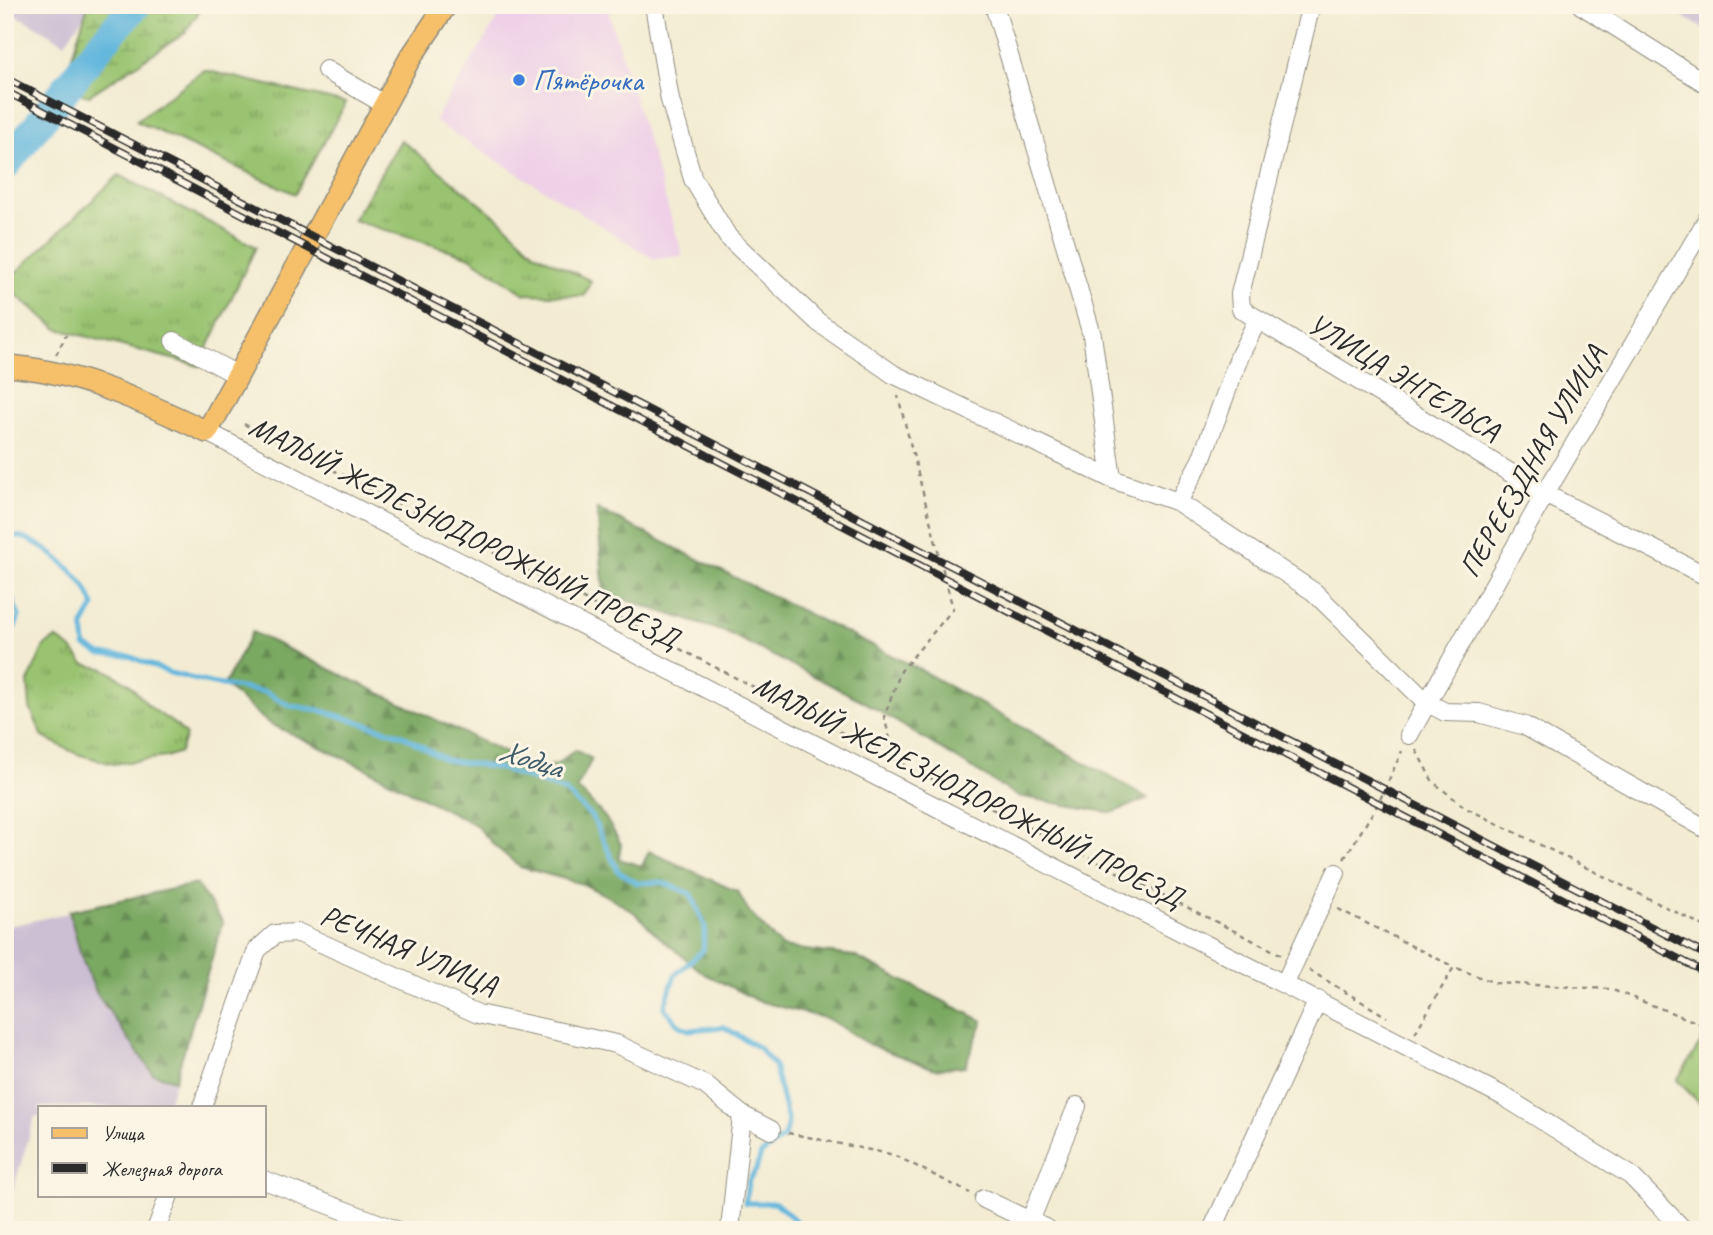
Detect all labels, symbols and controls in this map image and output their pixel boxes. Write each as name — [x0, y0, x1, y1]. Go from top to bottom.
place label: Пятёрочка — [533, 61, 645, 99]
marker: Пятёрочка — [511, 72, 527, 88]
street label: УЛИЦА ЭНГЕЛЬСА — [1301, 305, 1508, 450]
street label: ПЕРЕЕЗДНАЯ УЛИЦА — [1450, 337, 1614, 584]
street label: МАЛЫЙ ЖЕЛЕЗНОДОРОЖНЫЙ ПРОЕЗД — [243, 407, 687, 658]
street label: МАЛЫЙ ЖЕЛЕЗНОДОРОЖНЫЙ ПРОЕЗД — [747, 666, 1191, 917]
water label: Ходца — [494, 729, 570, 789]
street label: РЕЧНАЯ УЛИЦА — [315, 896, 504, 1005]
legend — [38, 1106, 266, 1196]
text: Улица — [102, 1120, 145, 1146]
text: Железная дорога — [102, 1156, 223, 1182]

